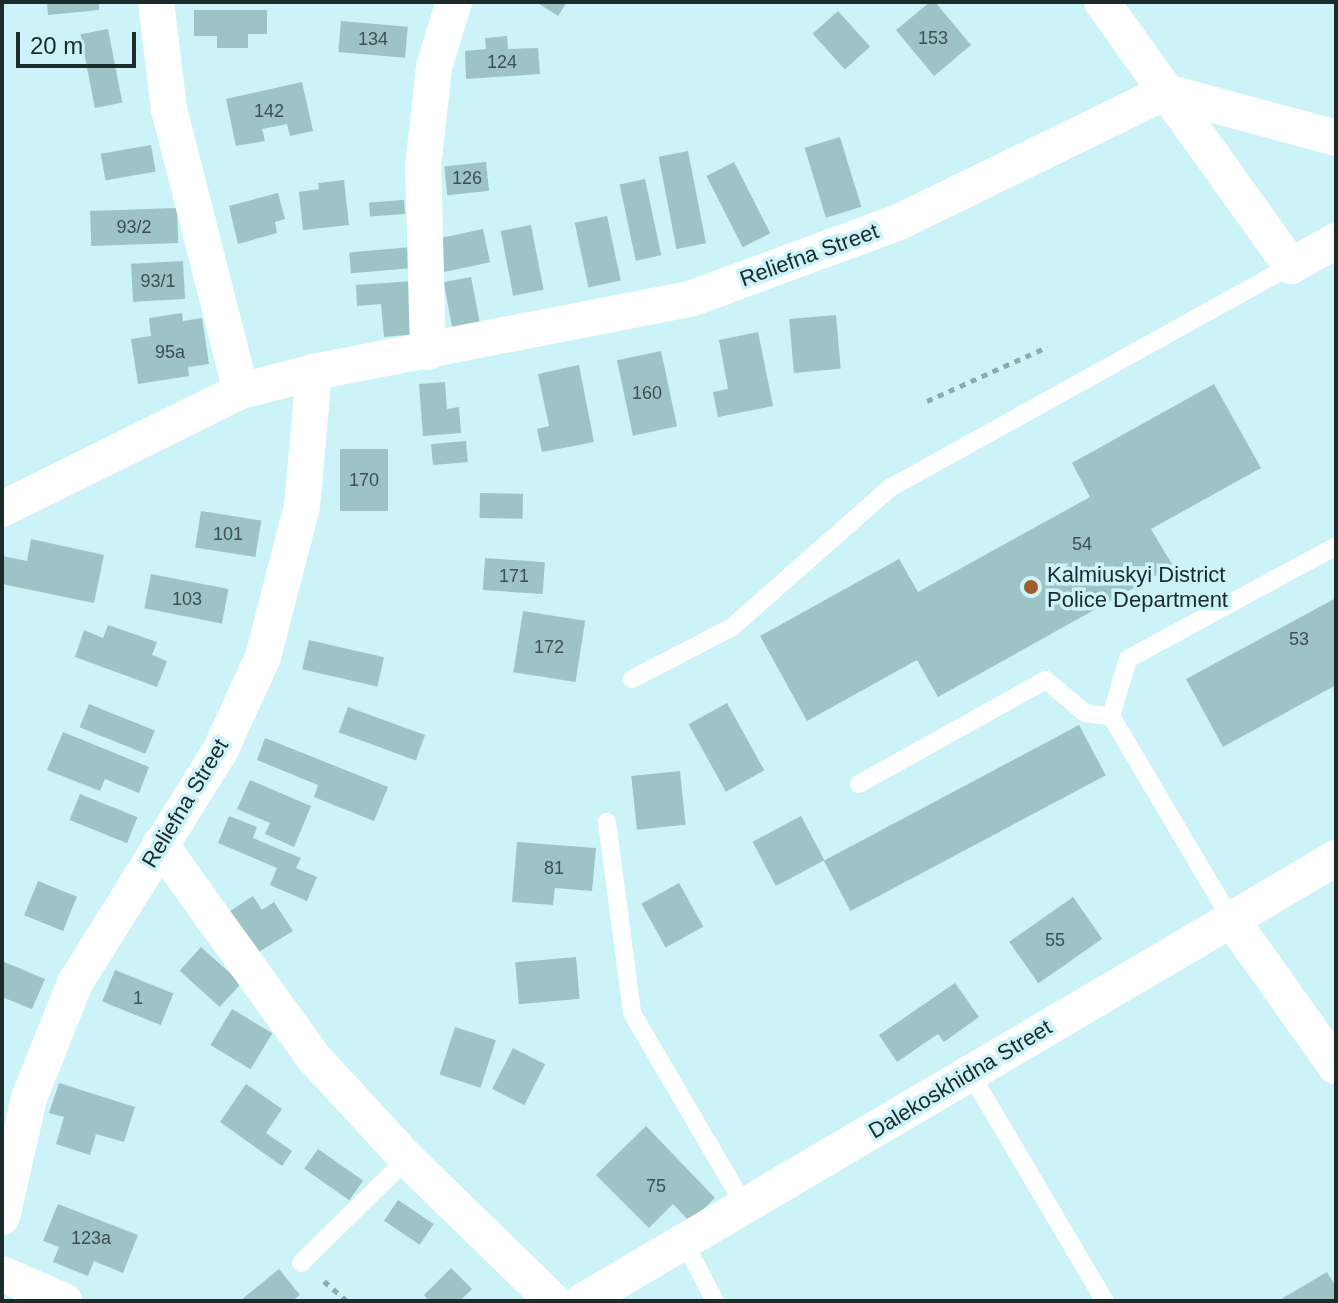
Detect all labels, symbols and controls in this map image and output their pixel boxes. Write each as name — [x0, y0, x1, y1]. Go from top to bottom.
scale bar — [20, 16, 140, 66]
house number: 153 — [918, 27, 948, 49]
house number: 134 — [358, 28, 388, 50]
text: 20 m — [30, 32, 83, 59]
house number: 124 — [487, 51, 517, 73]
house number: 142 — [254, 100, 284, 122]
house number: 126 — [452, 167, 482, 189]
house number: 93/2 — [116, 216, 152, 238]
street label: Reliefna Street — [736, 218, 882, 292]
house number: 93/1 — [140, 270, 176, 292]
house number: 95а — [155, 341, 185, 363]
house number: 160 — [632, 382, 662, 404]
house number: 170 — [349, 469, 379, 491]
house number: 101 — [213, 523, 243, 545]
house number: 54 — [1072, 533, 1092, 555]
place label: Kalmiuskyi District Police Department — [1047, 561, 1228, 612]
house number: 171 — [499, 565, 529, 587]
marker: Kalmiuskyi District Police Department — [1022, 578, 1040, 596]
house number: 103 — [172, 588, 202, 610]
house number: 53 — [1289, 628, 1309, 650]
house number: 172 — [534, 636, 564, 658]
street label: Reliefna Street — [136, 734, 234, 872]
house number: 81 — [544, 857, 564, 879]
house number: 55 — [1045, 929, 1065, 951]
house number: 1 — [133, 987, 143, 1009]
street label: Dalekoskhidna Street — [864, 1014, 1056, 1144]
house number: 75 — [646, 1175, 666, 1197]
house number: 123а — [71, 1227, 111, 1249]

